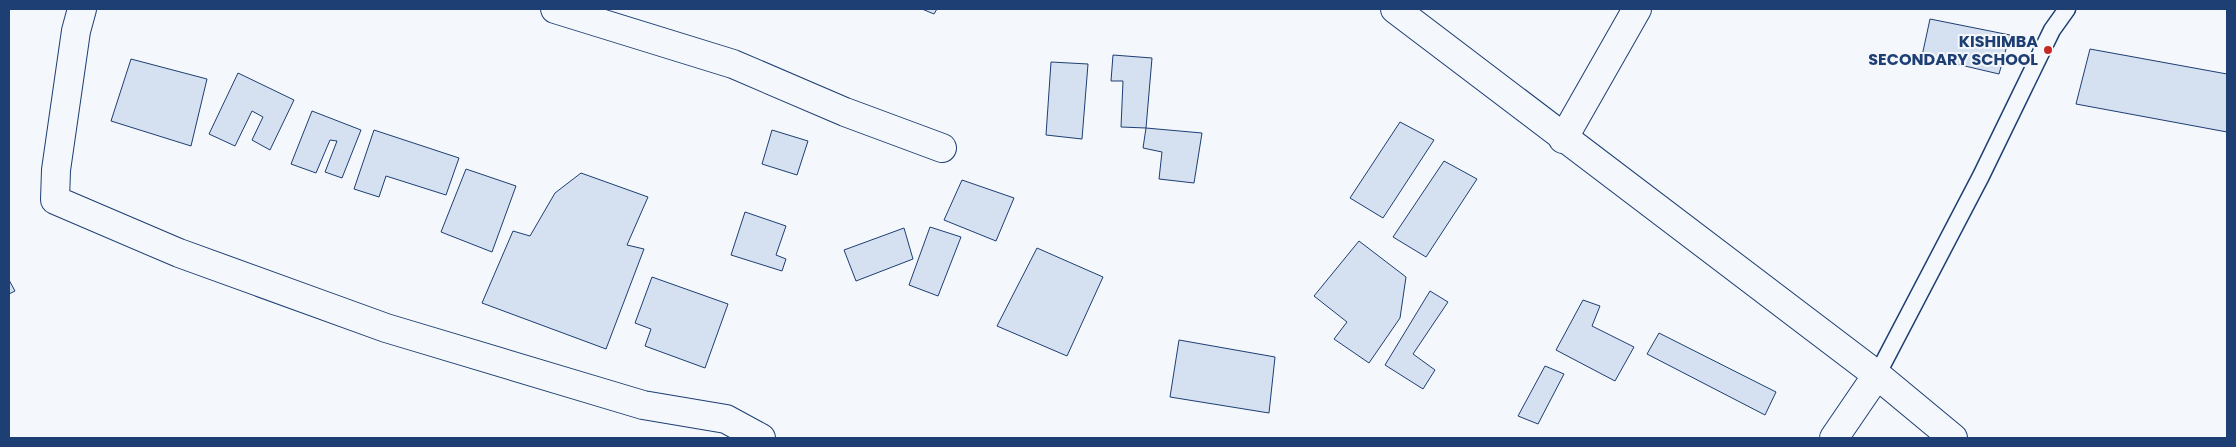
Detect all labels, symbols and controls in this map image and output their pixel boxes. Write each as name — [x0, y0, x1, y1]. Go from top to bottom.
place label: KISHIMBA SECONDARY SCHOOL — [1868, 30, 2038, 71]
marker: KISHIMBA SECONDARY SCHOOL — [2042, 44, 2054, 56]

